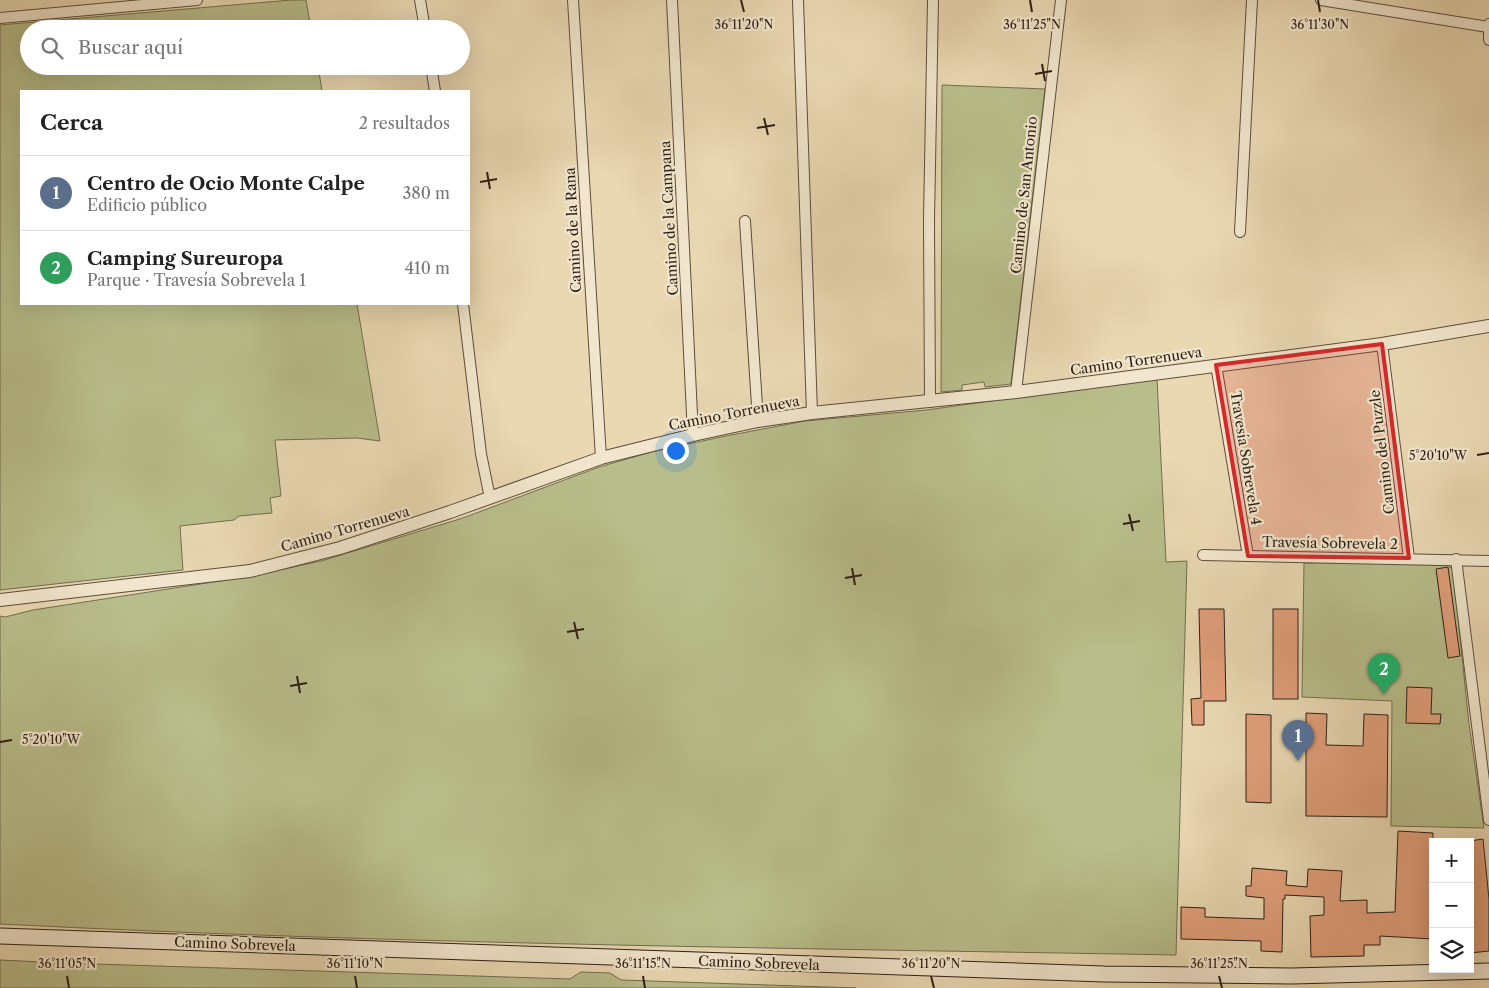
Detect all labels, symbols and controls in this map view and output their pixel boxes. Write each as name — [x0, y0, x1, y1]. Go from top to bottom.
text: 36°11'20"N — [715, 17, 773, 32]
text: 36°11'25"N — [1003, 17, 1061, 32]
text: 36°11'30"N — [1291, 17, 1349, 32]
search box — [20, 20, 470, 75]
icon: search — [38, 34, 66, 62]
text: Buscar aquí — [78, 36, 183, 59]
text: Cerca — [40, 110, 103, 135]
text: 2 resultados — [359, 113, 450, 133]
street label: Camino de San Antonio — [1007, 115, 1041, 275]
street label: Camino de la Campana — [656, 139, 682, 296]
street label: Camino de la Rana — [561, 166, 585, 293]
text: Centro de Ocio Monte Calpe — [87, 172, 365, 195]
text: 1 — [52, 183, 60, 203]
text: 380 m — [402, 183, 450, 203]
text: Edificio público — [87, 195, 207, 215]
text: Camping Sureuropa — [87, 247, 283, 270]
text: 2 — [51, 258, 61, 278]
text: 410 m — [405, 258, 450, 278]
text: Parque · Travesía Sobrevela 1 — [87, 270, 306, 290]
street label: Camino Torrenueva — [1069, 343, 1204, 379]
street label: Camino del Puzzle — [1365, 389, 1399, 515]
street label: Travesía Sobrevela 4 — [1226, 390, 1266, 526]
street label: Camino Torrenueva — [667, 391, 802, 435]
your location — [663, 438, 689, 464]
text: 5°20'10"W — [1409, 448, 1468, 463]
street label: Camino Torrenueva — [279, 502, 412, 556]
street label: Travesía Sobrevela 2 — [1262, 533, 1398, 553]
pin: 2 — [1368, 653, 1400, 694]
pin: 1 — [1282, 720, 1314, 761]
text: 5°20'10"W — [22, 732, 81, 747]
map controls — [1429, 838, 1474, 973]
button: + — [1429, 838, 1474, 883]
button: − — [1429, 883, 1474, 928]
button: layers — [1429, 928, 1474, 973]
street label: Camino Sobrevela — [174, 933, 297, 955]
street label: Camino Sobrevela — [698, 952, 821, 974]
text: 36°11'05"N — [38, 956, 96, 971]
text: 36°11'10"N — [327, 956, 384, 971]
text: 36°11'15"N — [615, 956, 671, 971]
text: 36°11'20"N — [902, 956, 960, 971]
text: 36°11'25"N — [1190, 956, 1248, 971]

